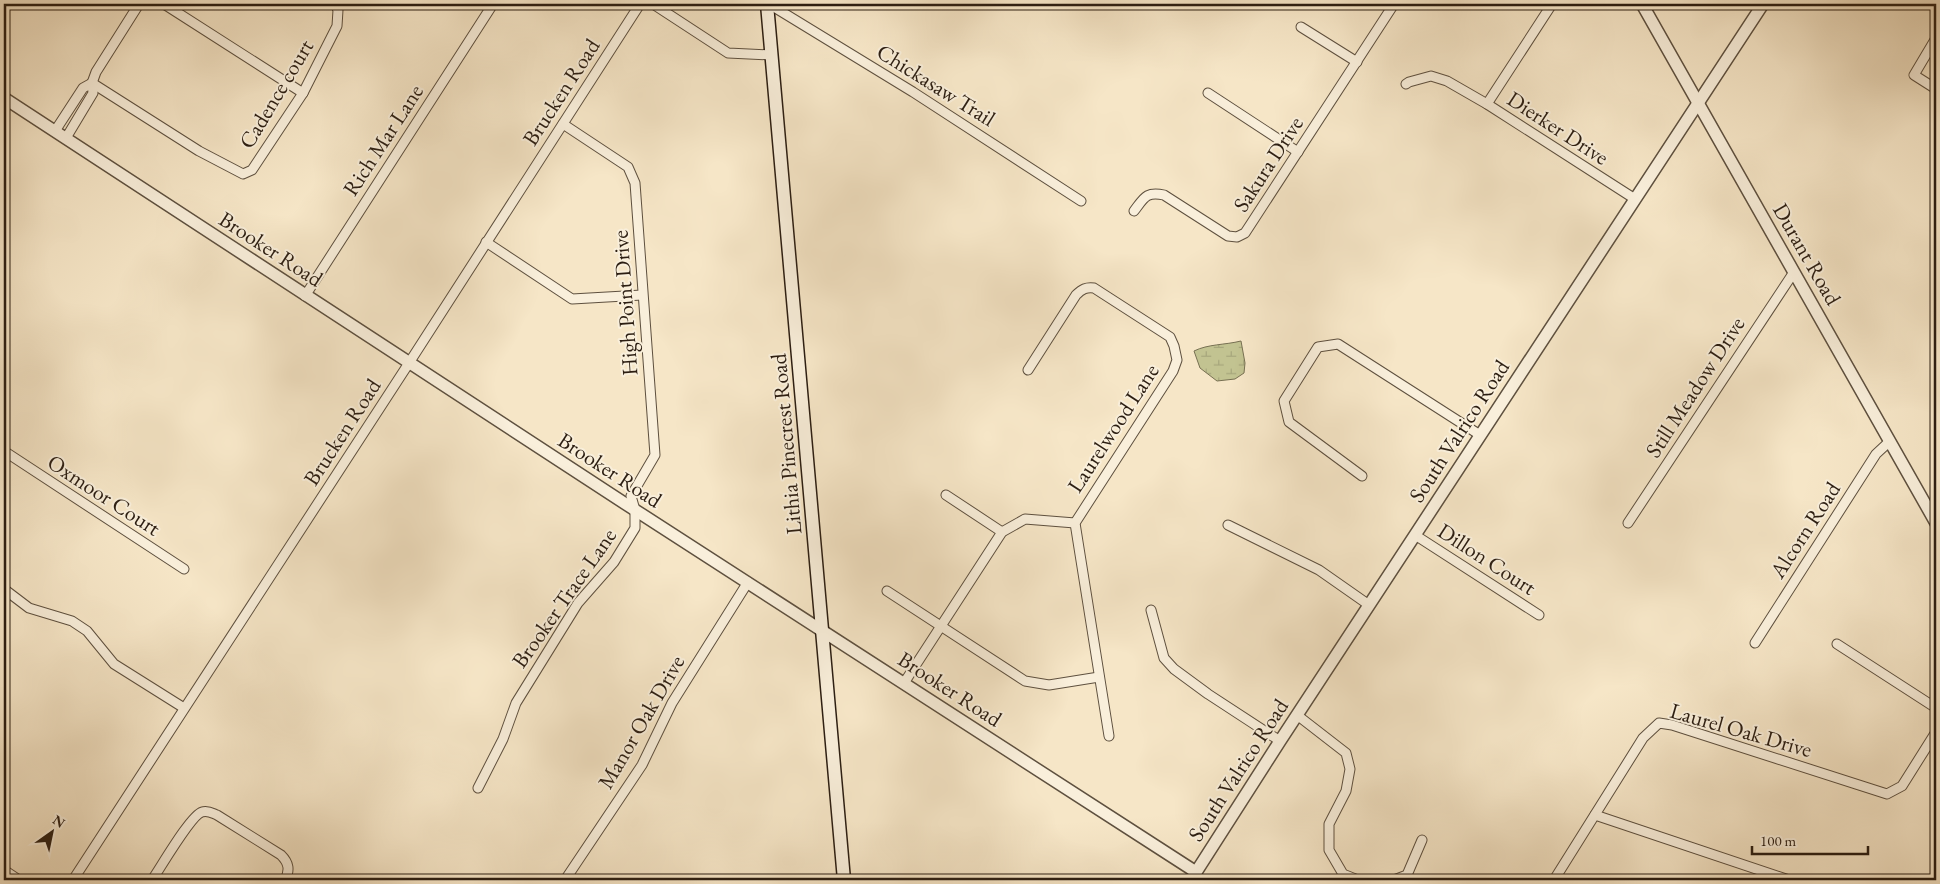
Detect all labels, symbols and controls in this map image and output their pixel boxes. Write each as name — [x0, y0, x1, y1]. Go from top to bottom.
street label: Brucken Road — [516, 32, 607, 151]
street label: Cadence court — [232, 34, 320, 154]
street label: Chickasaw Trail — [871, 37, 1001, 133]
street label: Rich Mar Lane — [336, 78, 430, 201]
street label: Dierker Drive — [1502, 84, 1615, 172]
street label: Sakura Drive — [1226, 110, 1310, 217]
street label: Durant Road — [1766, 198, 1848, 311]
street label: Brooker Road — [213, 205, 329, 294]
street label: High Point Drive — [605, 229, 645, 377]
street label: Still Meadow Drive — [1639, 311, 1752, 463]
street label: Lithia Pinecrest Road — [764, 351, 808, 536]
street label: South Valrico Road — [1402, 353, 1516, 508]
street label: Laurelwood Lane — [1061, 358, 1166, 498]
street label: Brucken Road — [297, 372, 388, 491]
street label: Brooker Road — [552, 426, 668, 515]
street label: Oxmoor Court — [42, 448, 166, 542]
street label: Alcorn Road — [1763, 476, 1847, 585]
street label: Dillon Court — [1432, 516, 1542, 602]
street label: Brooker Trace Lane — [505, 522, 623, 674]
street label: Brooker Road — [892, 645, 1008, 734]
street label: Manor Oak Drive — [591, 650, 691, 794]
street label: South Valrico Road — [1181, 692, 1295, 847]
street label: Laurel Oak Drive — [1667, 696, 1816, 764]
north arrow — [28, 806, 78, 856]
text: N — [49, 810, 69, 832]
scale bar — [1752, 824, 1869, 856]
text: 100 m — [1760, 831, 1797, 850]

